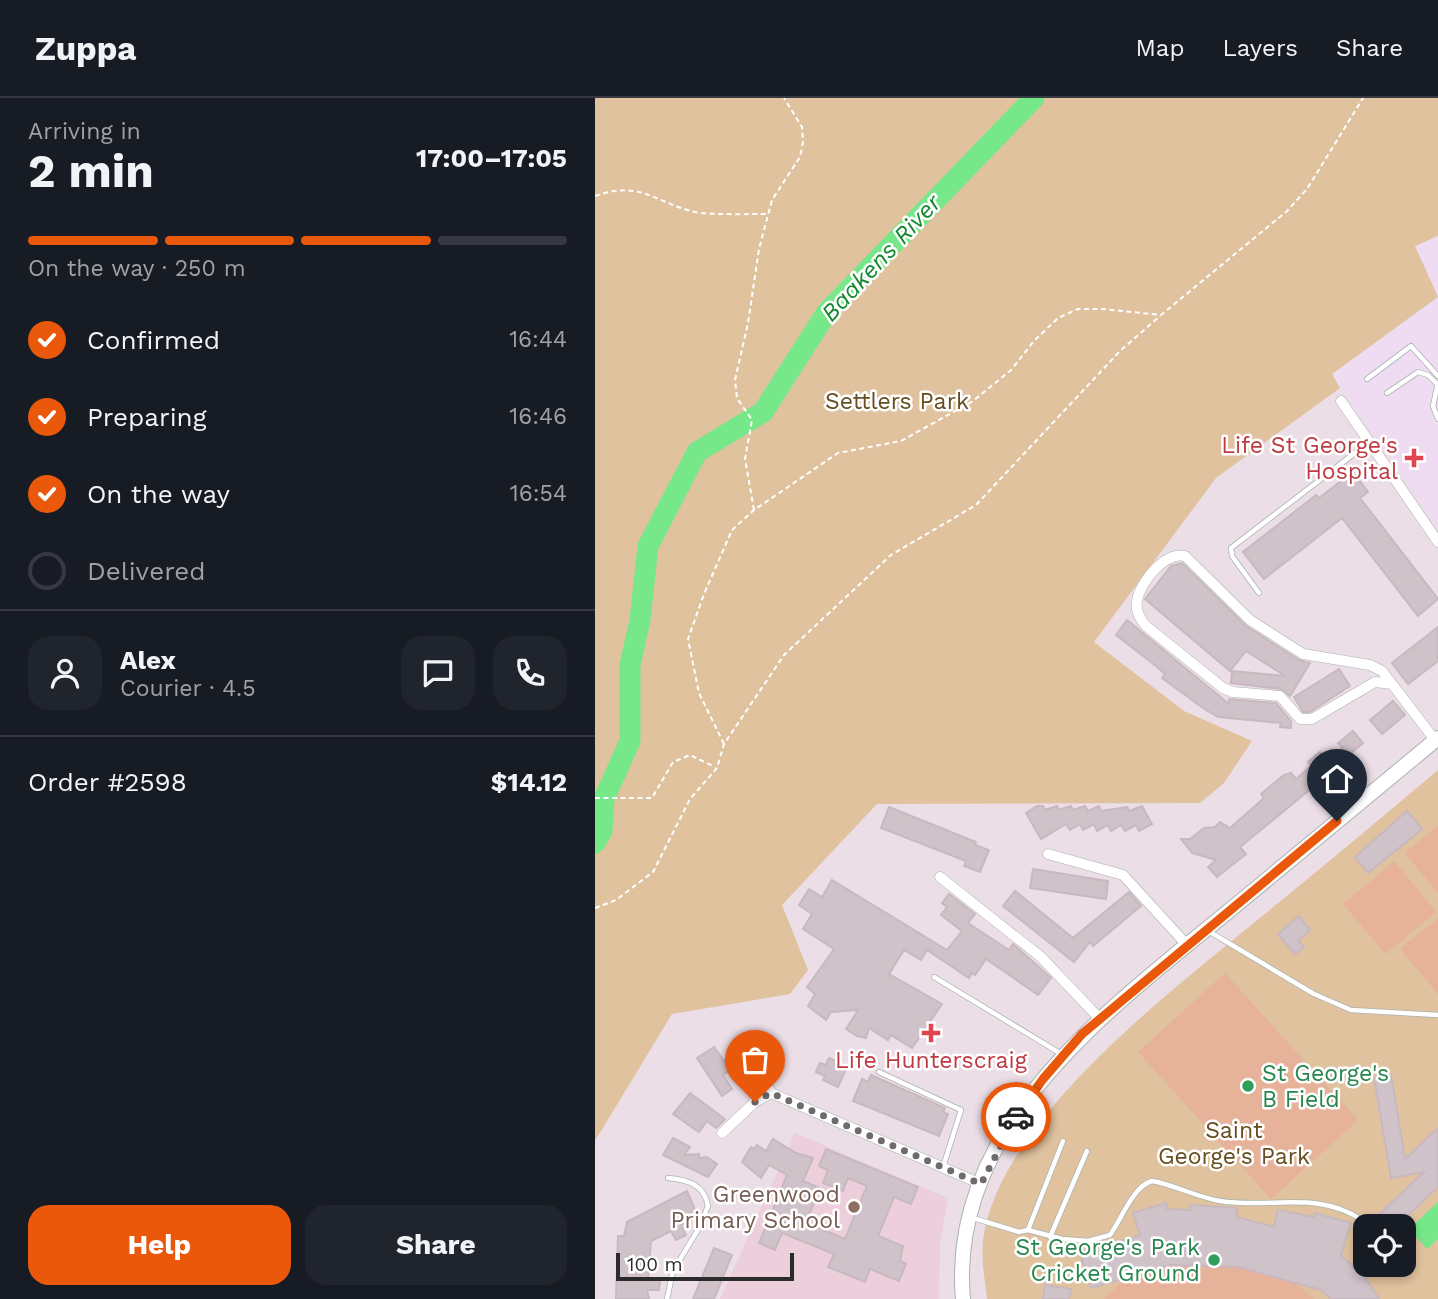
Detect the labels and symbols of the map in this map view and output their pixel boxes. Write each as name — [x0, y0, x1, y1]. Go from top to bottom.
water label: Baakens River — [815, 188, 948, 327]
park label: Settlers Park — [825, 388, 969, 415]
place label: Life St George's Hospital — [1221, 432, 1398, 485]
marker: Life St George's Hospital — [1404, 448, 1424, 468]
pin — [1307, 749, 1367, 821]
marker: Life Hunterscraig — [921, 1023, 941, 1043]
pin — [725, 1030, 785, 1102]
place label: Life Hunterscraig — [835, 1047, 1028, 1074]
place label: St George's B Field — [1262, 1060, 1389, 1113]
marker: St George's B Field — [1240, 1078, 1256, 1094]
courier — [981, 1082, 1051, 1152]
park label: Saint George's Park — [1158, 1117, 1310, 1170]
place label: Greenwood Primary School — [671, 1181, 840, 1234]
marker: Greenwood Primary School — [846, 1199, 862, 1215]
place label: St George's Park Cricket Ground — [1016, 1234, 1200, 1287]
scale bar — [616, 1250, 795, 1282]
marker: St George's Park Cricket Ground — [1206, 1252, 1222, 1268]

